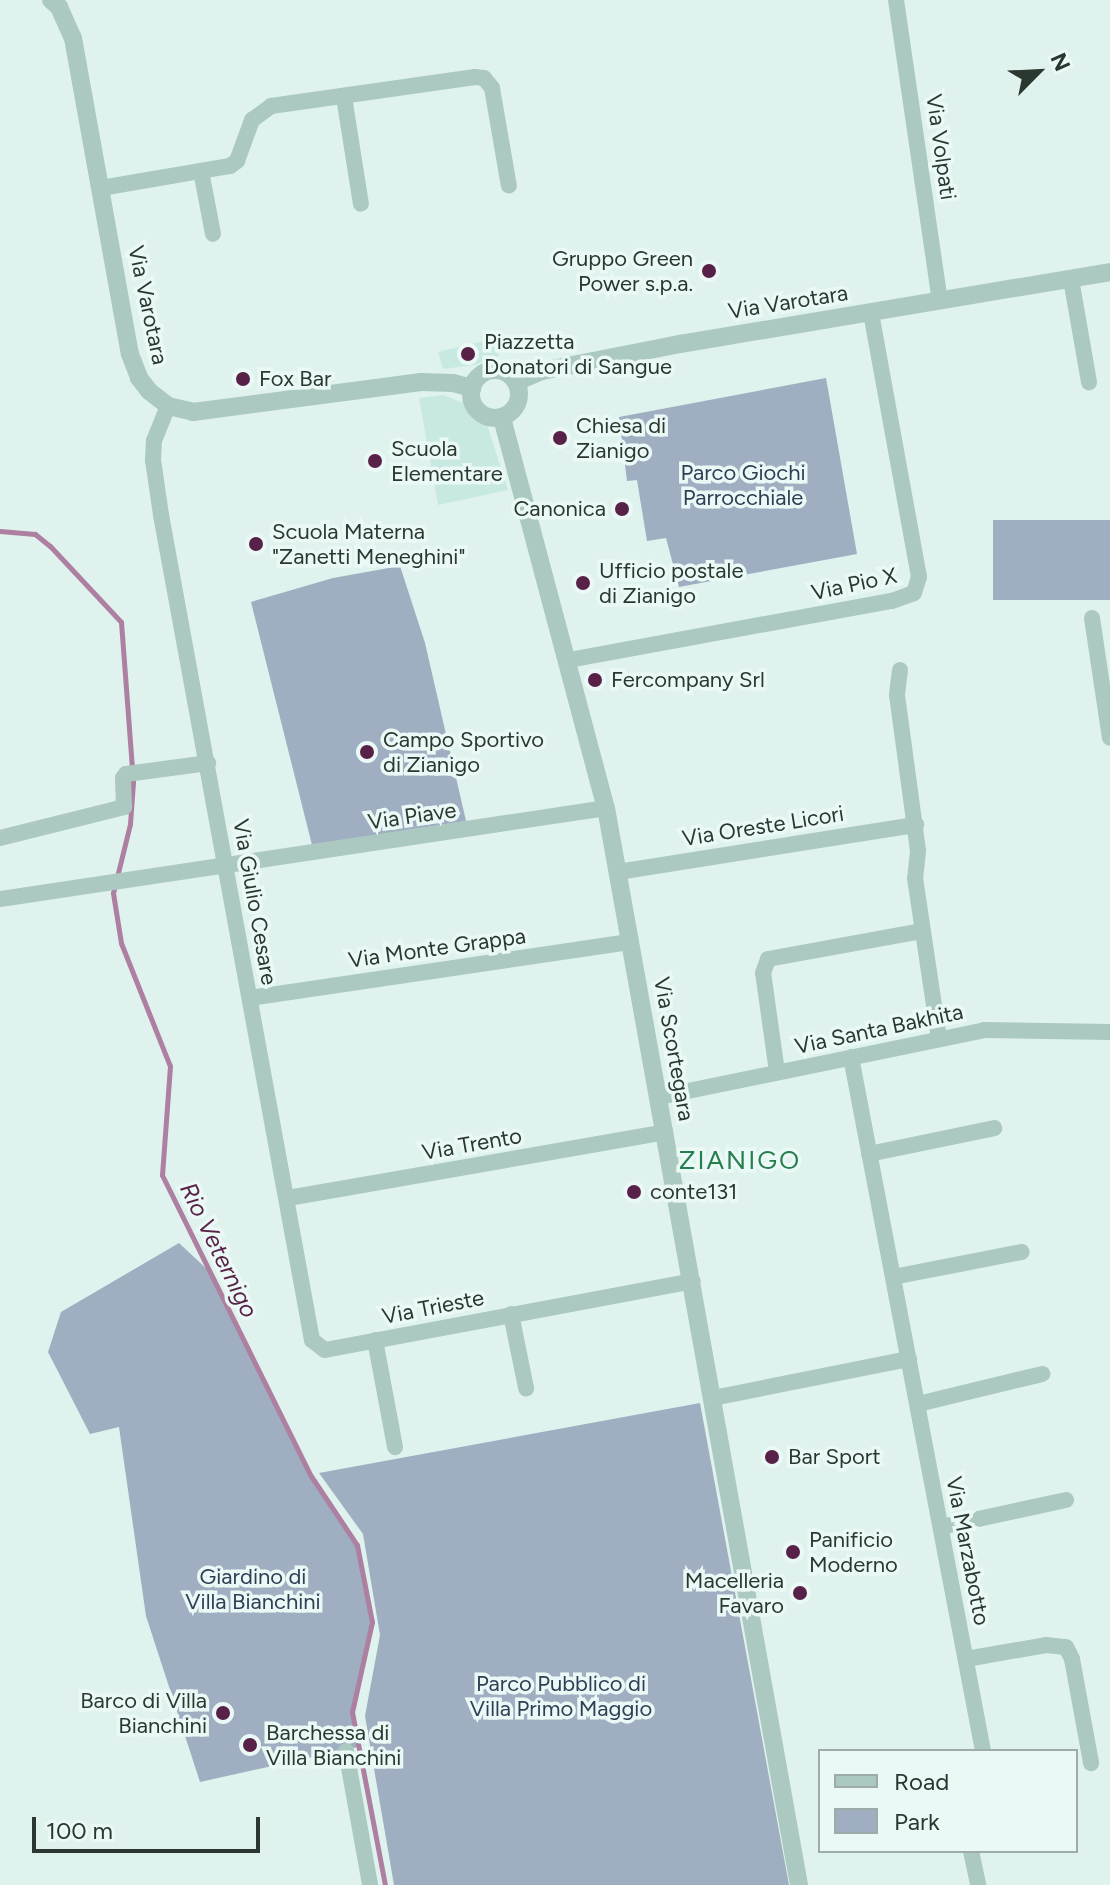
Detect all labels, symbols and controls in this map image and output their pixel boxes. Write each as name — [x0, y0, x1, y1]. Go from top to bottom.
north arrow — [998, 32, 1078, 112]
text: N — [1045, 49, 1076, 75]
street label: Via Volpati — [921, 92, 961, 202]
street label: Via Varotara — [123, 243, 173, 367]
place label: Gruppo Green Power s.p.a. — [552, 245, 693, 296]
marker: Gruppo Green Power s.p.a. — [700, 262, 718, 280]
street label: Via Varotara — [726, 280, 850, 324]
place label: Piazzetta Donatori di Sangue — [484, 328, 672, 380]
marker: Piazzetta Donatori di Sangue — [459, 345, 477, 363]
place label: Fox Bar — [259, 366, 331, 392]
marker: Fox Bar — [234, 370, 252, 388]
place label: Chiesa di Zianigo — [576, 412, 666, 464]
marker: Chiesa di Zianigo — [551, 429, 569, 447]
place label: Scuola Elementare — [391, 435, 503, 486]
marker: Scuola Elementare — [366, 452, 384, 470]
park label: Parco Giochi Parrocchiale — [680, 459, 806, 510]
place label: Canonica — [513, 496, 606, 522]
marker: Canonica — [613, 500, 631, 518]
place label: Scuola Materna "Zanetti Meneghini" — [272, 518, 465, 570]
marker: Scuola Materna "Zanetti Meneghini" — [247, 535, 265, 553]
place label: Ufficio postale di Zianigo — [599, 557, 743, 608]
street label: Via Pio X — [809, 562, 899, 606]
marker: Ufficio postale di Zianigo — [574, 574, 592, 592]
place label: Fercompany Srl — [611, 667, 765, 693]
marker: Fercompany Srl — [586, 671, 604, 689]
place label: Campo Sportivo di Zianigo — [383, 726, 544, 778]
marker: Campo Sportivo di Zianigo — [358, 743, 376, 761]
street label: Via Piave — [366, 797, 458, 835]
street label: Via Oreste Licori — [680, 800, 846, 852]
street label: Via Giulio Cesare — [227, 817, 283, 987]
street label: Via Monte Grappa — [347, 922, 527, 974]
street label: Via Scortegara — [648, 975, 700, 1123]
street label: Via Santa Bakhita — [793, 998, 965, 1060]
street label: Via Trento — [420, 1122, 524, 1166]
district label: ZIANIGO — [679, 1145, 801, 1177]
water label: Rio Veternigo — [174, 1178, 264, 1322]
place label: conte131 — [650, 1179, 737, 1205]
marker: conte131 — [625, 1183, 643, 1201]
street label: Via Trieste — [380, 1284, 486, 1330]
place label: Bar Sport — [788, 1444, 881, 1470]
marker: Bar Sport — [763, 1448, 781, 1466]
street label: Via Marzabotto — [941, 1474, 995, 1628]
place label: Panificio Moderno — [809, 1526, 898, 1578]
marker: Panificio Moderno — [784, 1543, 802, 1561]
park label: Giardino di Villa Bianchini — [185, 1563, 321, 1614]
place label: Macelleria Favaro — [685, 1567, 784, 1618]
marker: Macelleria Favaro — [791, 1584, 809, 1602]
park label: Parco Pubblico di Villa Primo Maggio — [470, 1670, 652, 1722]
place label: Barco di Villa Bianchini — [80, 1687, 207, 1738]
marker: Barco di Villa Bianchini — [214, 1704, 232, 1722]
place label: Barchessa di Villa Bianchini — [266, 1719, 401, 1770]
marker: Barchessa di Villa Bianchini — [241, 1736, 259, 1754]
legend — [818, 1749, 1078, 1853]
text: Road — [894, 1767, 949, 1796]
scale bar — [36, 1801, 264, 1851]
text: Park — [894, 1807, 940, 1836]
text: 100 m — [46, 1816, 113, 1845]

